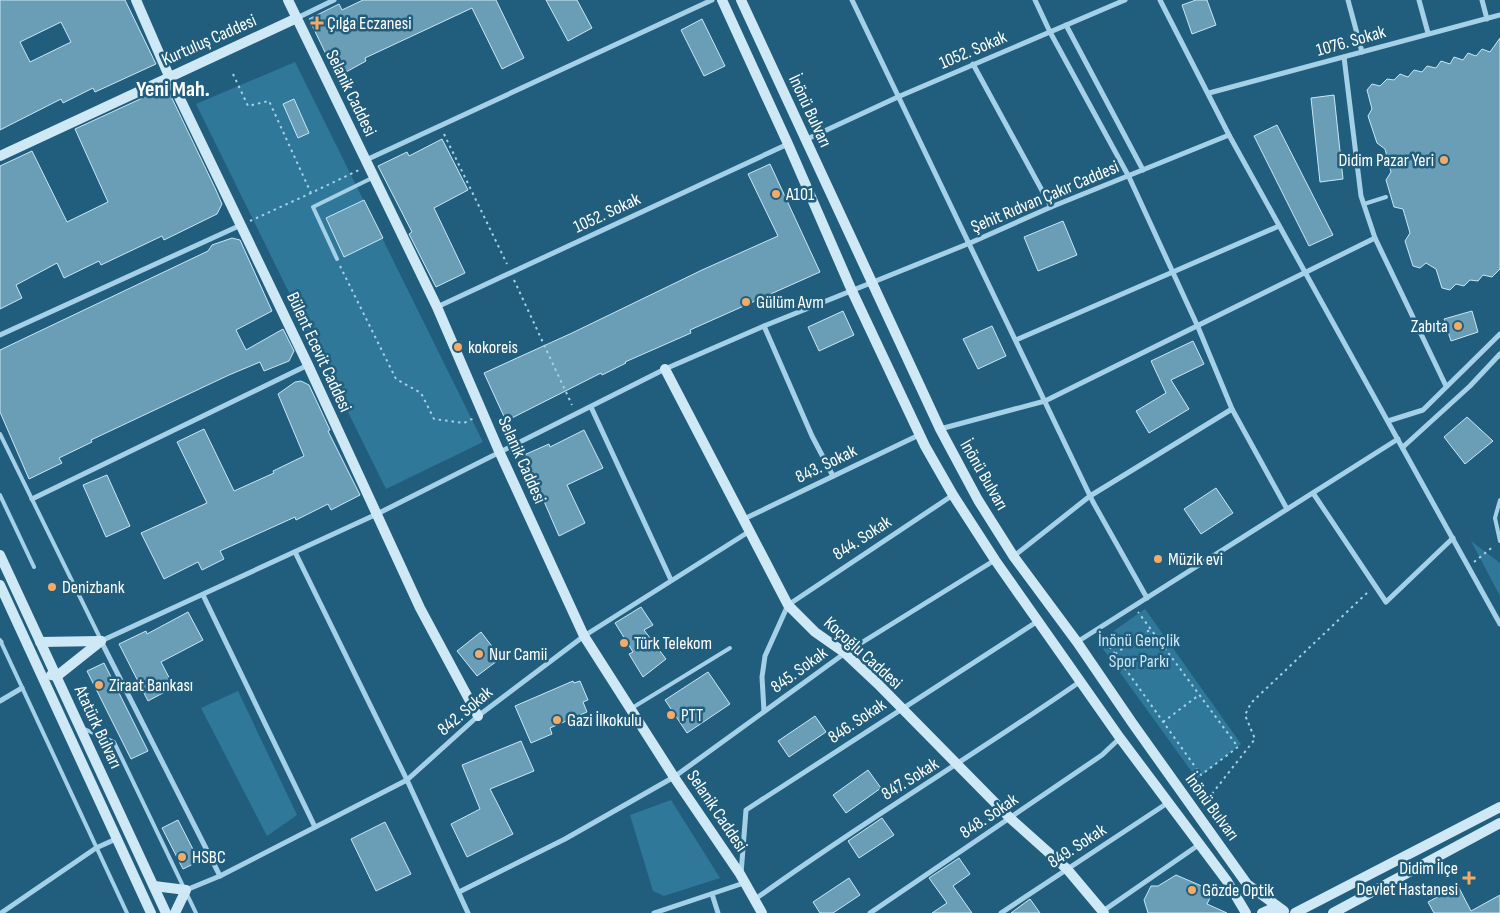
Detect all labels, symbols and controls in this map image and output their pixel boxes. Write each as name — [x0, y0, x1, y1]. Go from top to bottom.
street label: Kurtuluş Caddesi — [158, 10, 260, 70]
place label: Çılga Eczanesi — [327, 13, 412, 34]
marker: Çılga Eczanesi — [311, 17, 323, 29]
street label: 1076. Sokak — [1314, 21, 1388, 61]
street label: 1052. Sokak — [936, 26, 1010, 74]
street label: Selanik Caddesi — [321, 46, 381, 140]
street label: İnönü Bulvarı — [784, 71, 836, 151]
district label: Yeni Mah. — [136, 76, 210, 103]
place label: Didim Pazar Yeri — [1338, 150, 1434, 171]
marker: Didim Pazar Yeri — [1438, 154, 1450, 166]
street label: Şehit Rıdvan Çakır Caddesi — [968, 156, 1122, 238]
place label: A101 — [785, 184, 815, 205]
street label: 1052. Sokak — [570, 188, 644, 238]
marker: A101 — [770, 188, 782, 200]
street label: Bülent Ecevit Caddesi — [282, 289, 356, 415]
place label: Gülüm Avm — [756, 292, 824, 313]
marker: Gülüm Avm — [740, 296, 752, 308]
place label: Zabıta — [1411, 316, 1448, 337]
marker: Zabıta — [1452, 320, 1464, 332]
place label: kokoreis — [468, 337, 518, 358]
marker: kokoreis — [452, 341, 464, 353]
street label: Selanik Caddesi — [493, 413, 551, 507]
street label: İnönü Bulvarı — [955, 436, 1013, 514]
street label: 843. Sokak — [792, 440, 860, 488]
street label: 844. Sokak — [829, 511, 895, 565]
place label: Müzik evi — [1168, 549, 1223, 570]
marker: Müzik evi — [1152, 553, 1164, 565]
place label: Denizbank — [62, 577, 125, 598]
marker: Denizbank — [46, 581, 58, 593]
street label: Koçoğlu Caddesi — [819, 612, 907, 694]
park label: İnönü Gençlik Spor Parkı — [1098, 630, 1180, 672]
place label: Türk Telekom — [634, 633, 712, 654]
marker: Türk Telekom — [618, 637, 630, 649]
street label: 845. Sokak — [766, 642, 832, 698]
place label: Nur Camii — [489, 644, 547, 665]
marker: Nur Camii — [473, 648, 485, 660]
place label: Ziraat Bankası — [109, 675, 193, 696]
marker: Ziraat Bankası — [93, 679, 105, 691]
street label: Atatürk Bulvarı — [69, 681, 126, 772]
street label: 842. Sokak — [433, 682, 497, 740]
street label: 846. Sokak — [824, 694, 890, 748]
place label: PTT — [681, 705, 703, 726]
marker: PTT — [665, 709, 677, 721]
place label: Gazi İlkokulu — [567, 710, 642, 731]
marker: Gazi İlkokulu — [551, 714, 563, 726]
street label: 847. Sokak — [878, 753, 943, 805]
street label: Selanik Caddesi — [682, 766, 752, 856]
street label: İnönü Bulvarı — [1181, 769, 1243, 845]
street label: 848. Sokak — [956, 789, 1022, 843]
street label: 849. Sokak — [1044, 819, 1110, 873]
place label: HSBC — [192, 847, 226, 868]
marker: HSBC — [176, 851, 188, 863]
place label: Didim İlçe Devlet Hastanesi — [1357, 858, 1458, 900]
marker: Didim İlçe Devlet Hastanesi — [1462, 871, 1476, 885]
place label: Gözde Optik — [1202, 880, 1274, 901]
marker: Gözde Optik — [1186, 884, 1198, 896]

